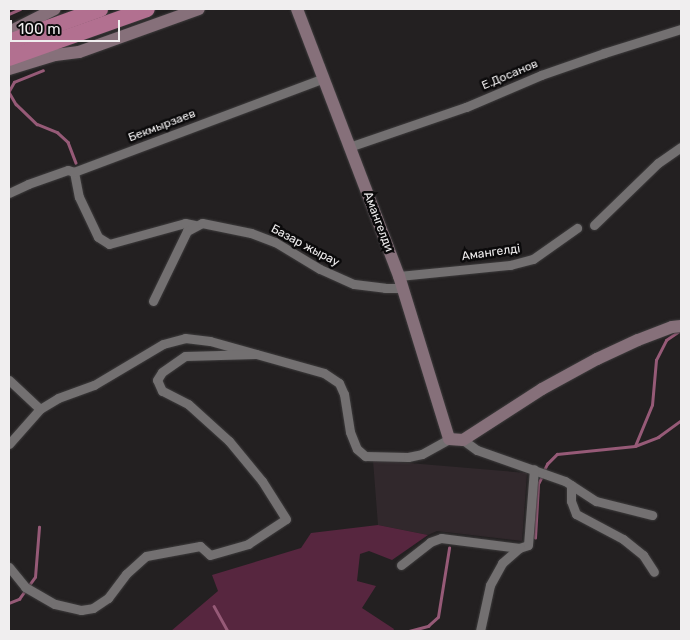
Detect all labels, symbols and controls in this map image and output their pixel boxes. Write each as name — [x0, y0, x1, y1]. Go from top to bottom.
scale bar — [12, 10, 122, 42]
text: 100 m — [18, 20, 60, 38]
street label: Е.Досанов — [480, 57, 540, 93]
street label: Бекмырзаев — [126, 107, 198, 145]
street label: Амангелди — [360, 190, 396, 254]
street label: Базар жырау — [268, 222, 342, 270]
street label: Амангелді — [461, 242, 521, 264]

